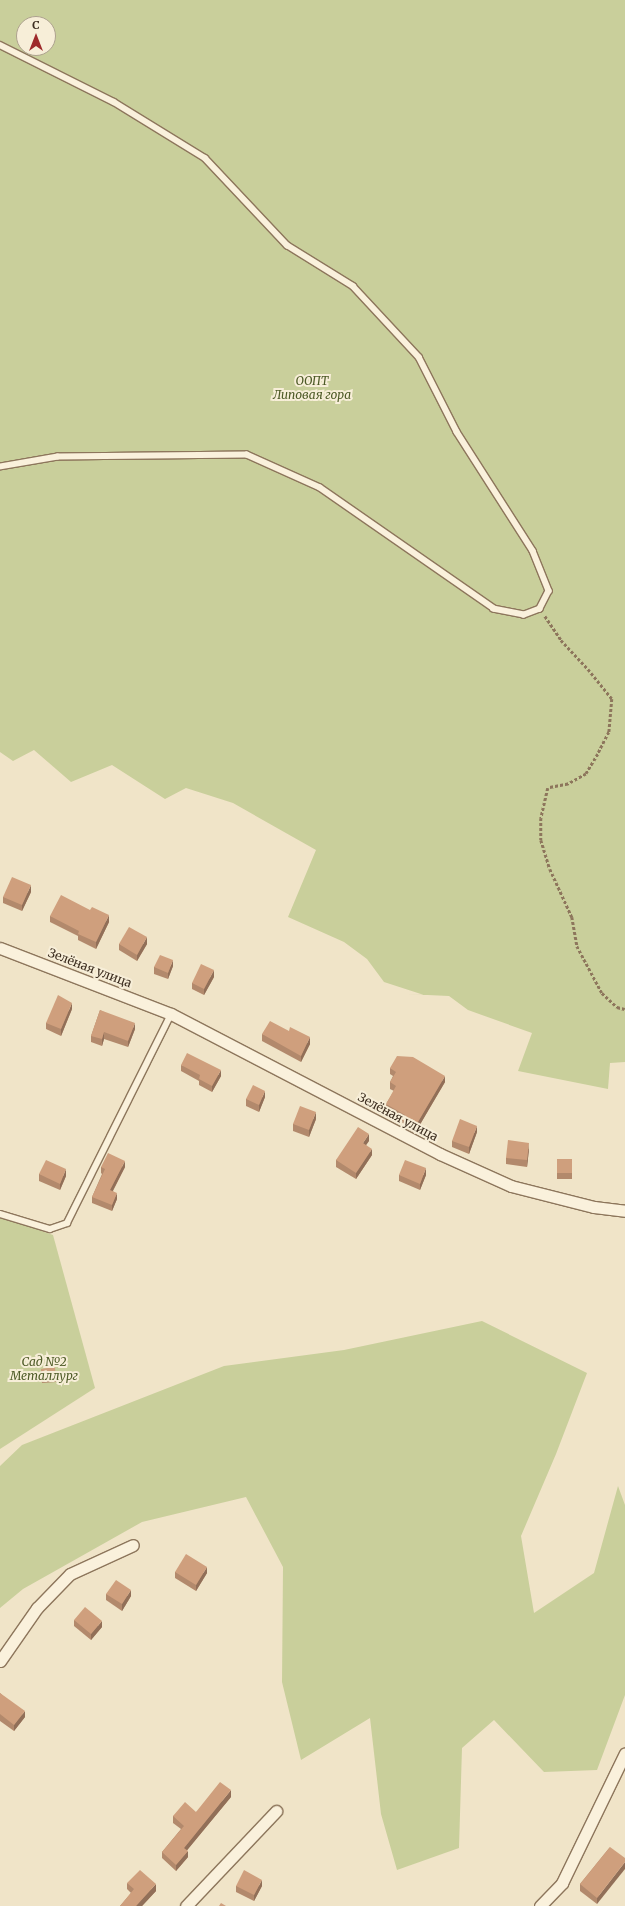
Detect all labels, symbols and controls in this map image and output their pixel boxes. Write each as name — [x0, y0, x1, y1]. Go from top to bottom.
north arrow — [16, 16, 56, 56]
text: С — [32, 18, 40, 32]
park label: ООПТ Липовая гора — [273, 374, 351, 402]
street label: Зелёная улица — [46, 945, 134, 991]
street label: Зелёная улица — [356, 1090, 440, 1144]
park label: Сад №2 Металлург — [10, 1355, 78, 1383]

